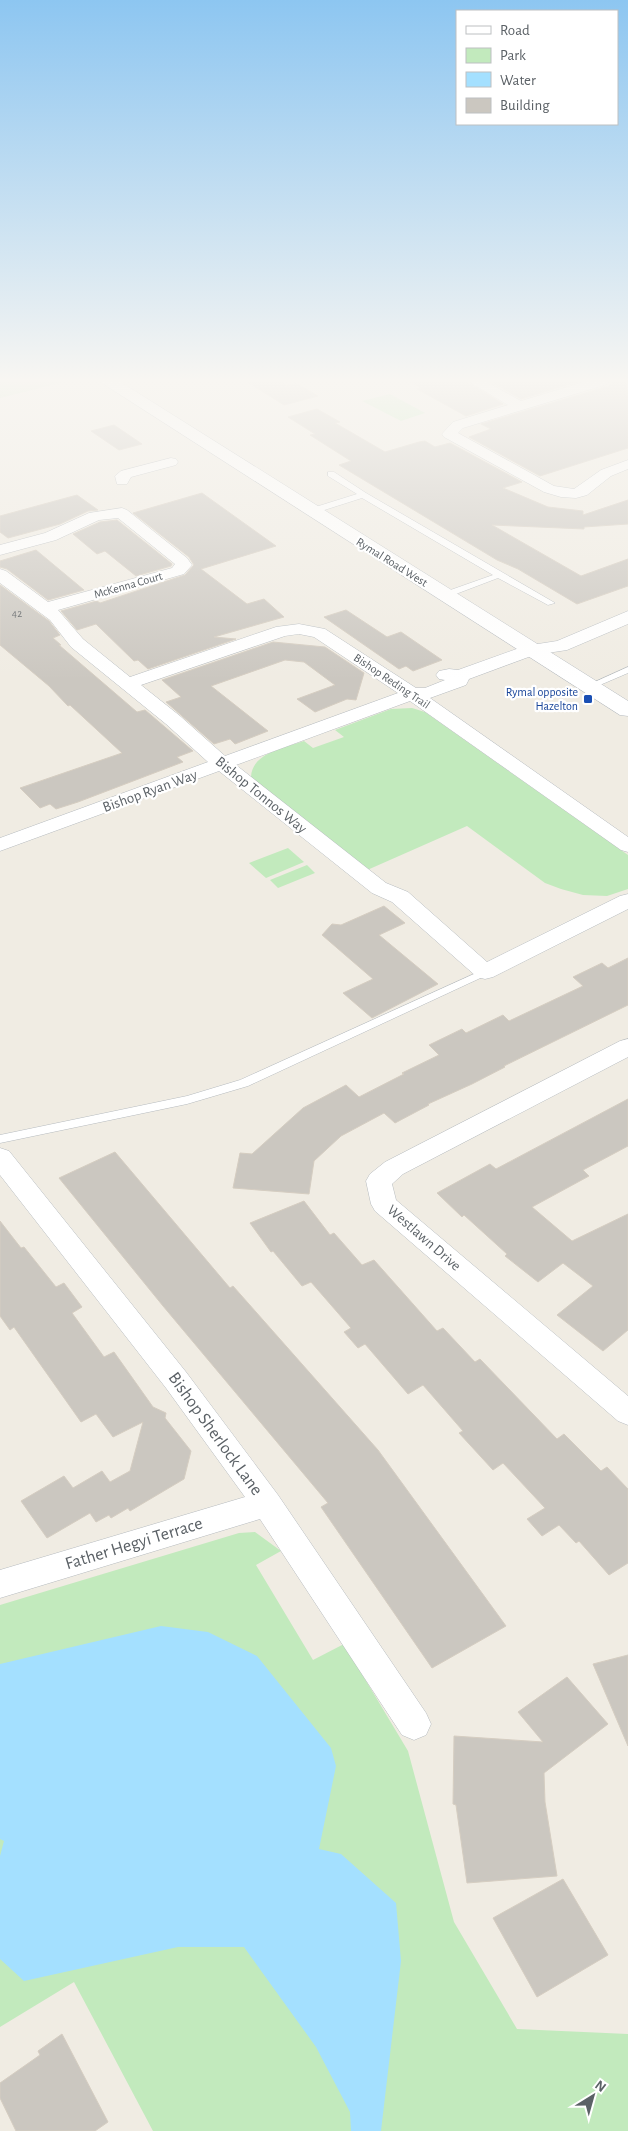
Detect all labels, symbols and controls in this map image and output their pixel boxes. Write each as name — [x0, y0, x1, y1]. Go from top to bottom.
legend — [456, 10, 618, 125]
text: Road — [500, 23, 530, 38]
text: Park — [500, 48, 526, 63]
text: Water — [500, 73, 536, 88]
text: Building — [500, 98, 550, 113]
street label: Rymal Road West — [354, 535, 430, 590]
street label: McKenna Court — [92, 569, 164, 601]
house number: 42 — [12, 608, 22, 619]
street label: Bishop Reding Trail — [352, 651, 432, 711]
place label: Rymal opposite Hazelton — [506, 686, 578, 712]
marker: Rymal opposite Hazelton — [582, 693, 594, 705]
street label: Bishop Tonnos Way — [213, 754, 310, 837]
street label: Bishop Ryan Way — [101, 767, 200, 815]
street label: Westlawn Drive — [384, 1202, 464, 1274]
street label: Bishop Sherlock Lane — [164, 1369, 266, 1499]
street label: Father Hegyi Terrace — [63, 1515, 205, 1573]
north arrow — [568, 2071, 618, 2121]
text: N — [592, 2078, 608, 2095]

